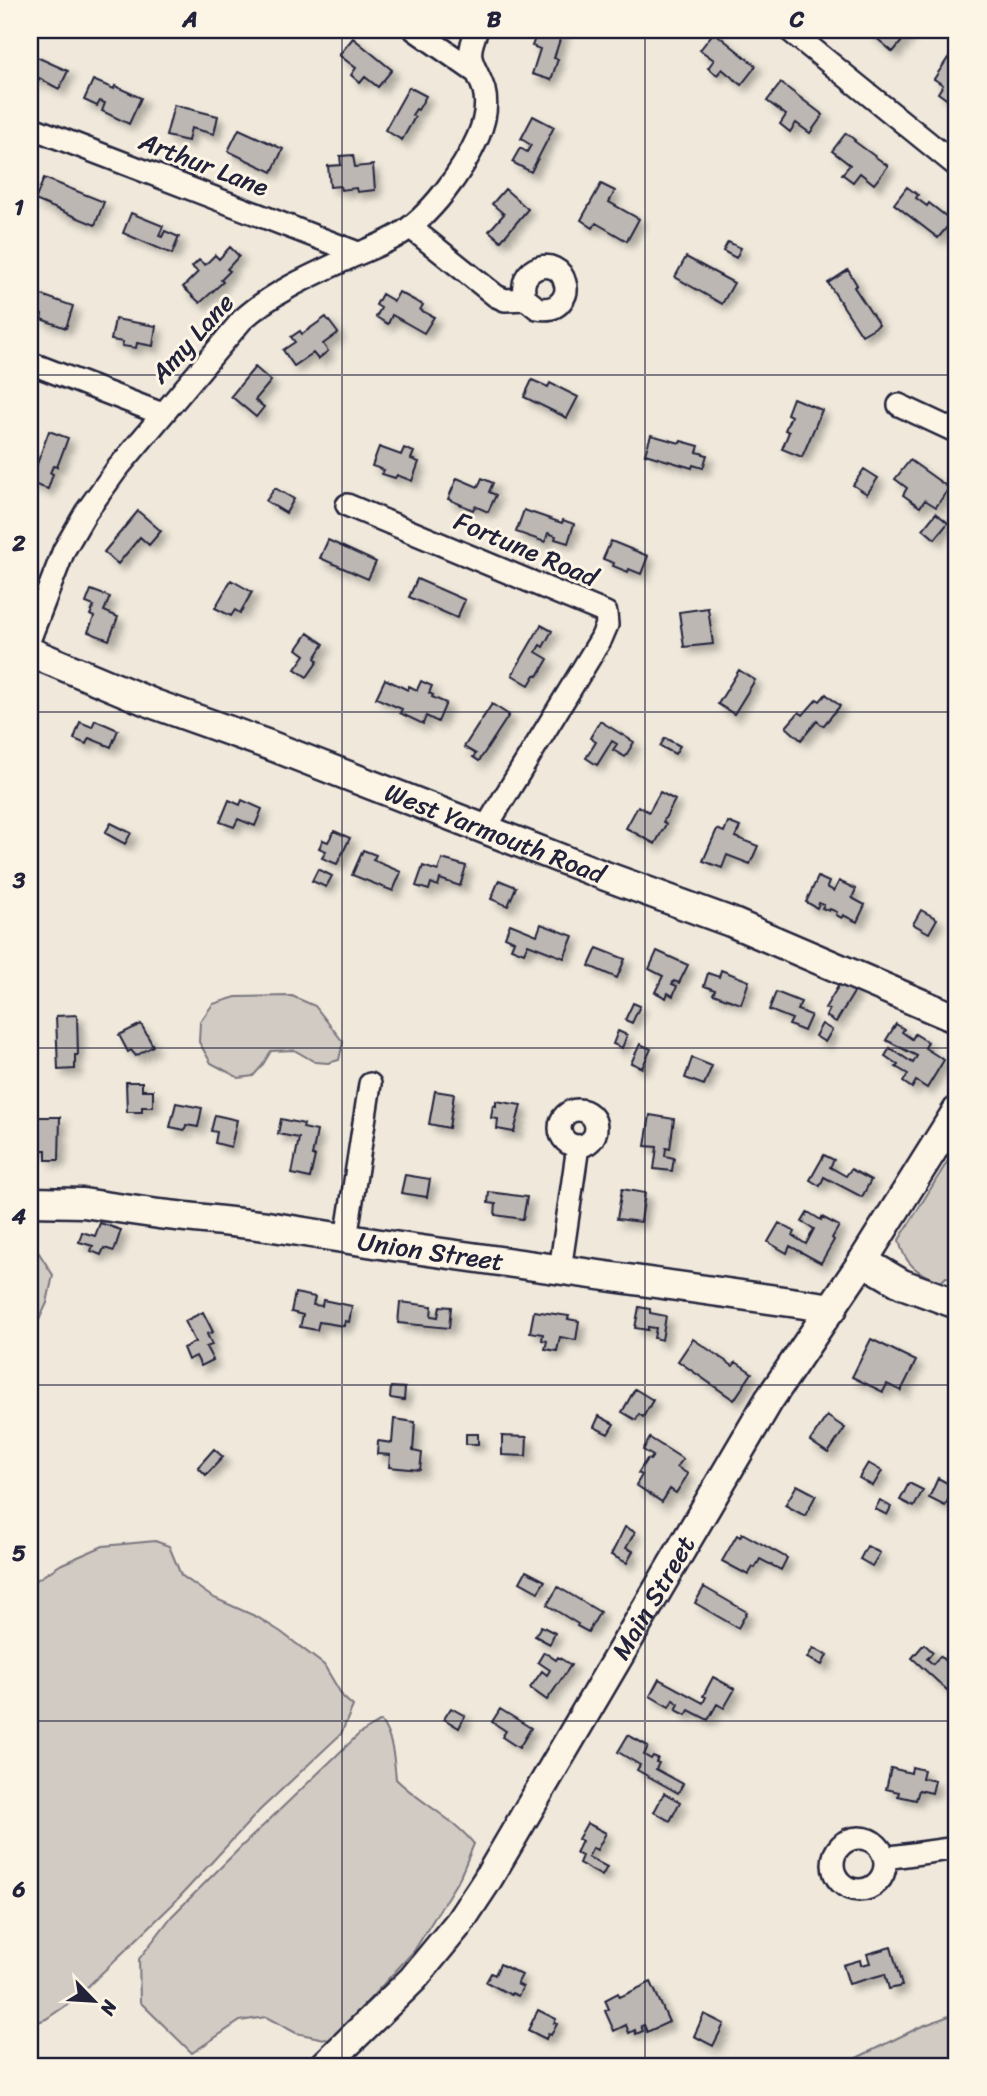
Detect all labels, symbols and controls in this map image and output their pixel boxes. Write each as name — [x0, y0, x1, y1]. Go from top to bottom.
text: A — [181, 0, 198, 40]
text: B — [487, 0, 502, 40]
text: C — [789, 0, 805, 40]
street label: Arthur Lane — [131, 118, 276, 210]
text: 1 — [14, 187, 24, 228]
street label: Amy Lane — [137, 282, 246, 395]
street label: Fortune Road — [447, 498, 607, 601]
text: 2 — [11, 523, 26, 564]
street label: West Yarmouth Road — [378, 769, 614, 898]
text: 3 — [12, 860, 26, 901]
text: 4 — [11, 1196, 27, 1237]
street label: Union Street — [354, 1218, 507, 1284]
street label: Main Street — [598, 1526, 708, 1669]
text: 5 — [12, 1533, 26, 1574]
text: 6 — [11, 1869, 26, 1910]
north arrow — [60, 1966, 130, 2036]
text: N — [91, 1994, 127, 2022]

